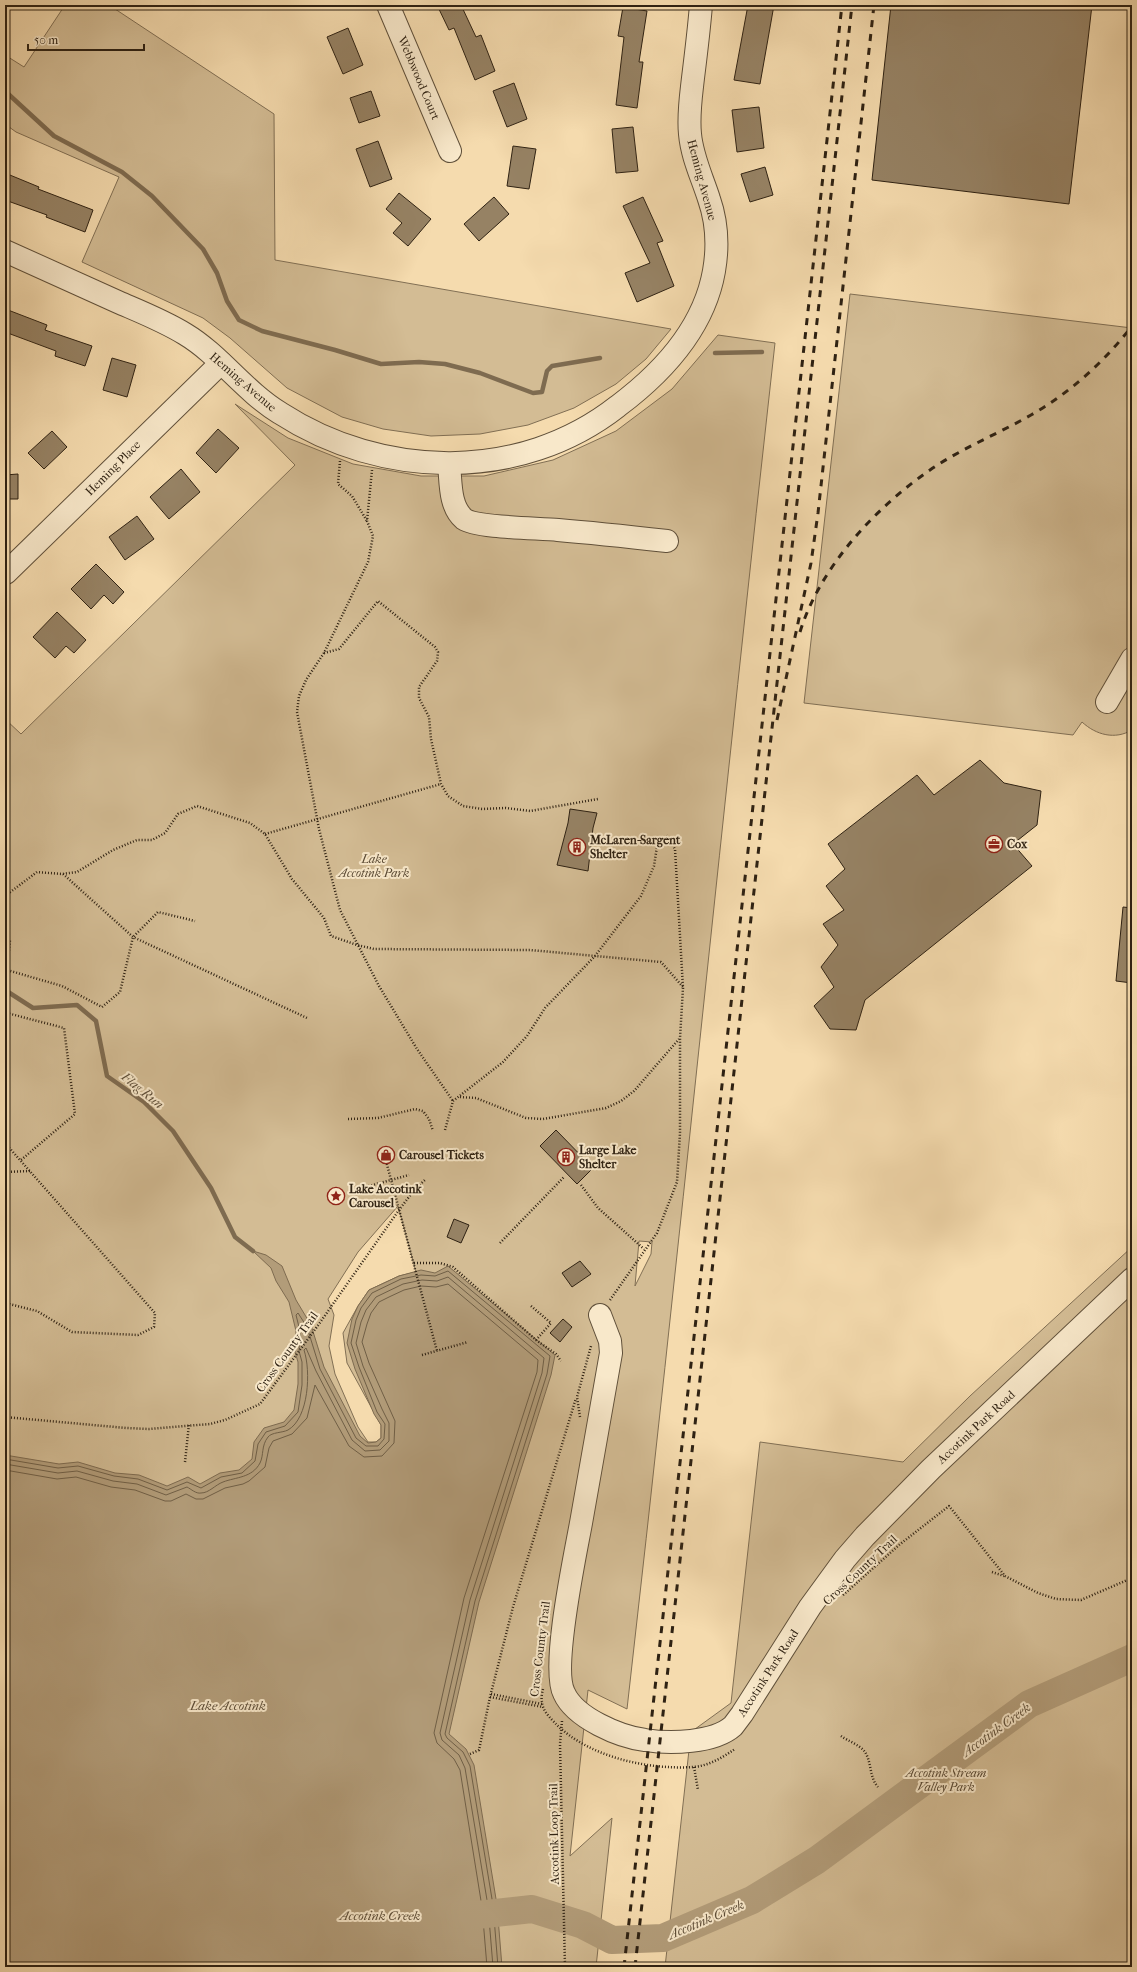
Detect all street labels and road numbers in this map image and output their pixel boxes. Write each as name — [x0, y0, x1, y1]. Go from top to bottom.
street label: Webbwood Court — [395, 33, 443, 123]
street label: Heming Avenue — [684, 138, 720, 222]
street label: Heming Avenue — [207, 349, 279, 415]
street label: Heming Place — [83, 438, 143, 498]
street label: Cross County Trail — [253, 1308, 321, 1395]
street label: Accotink Park Road — [934, 1387, 1018, 1467]
street label: Cross County Trail — [820, 1532, 900, 1608]
street label: Cross County Trail — [527, 1600, 553, 1698]
street label: Accotink Park Road — [734, 1626, 802, 1720]
street label: Accotink Loop Trail — [546, 1783, 562, 1886]

